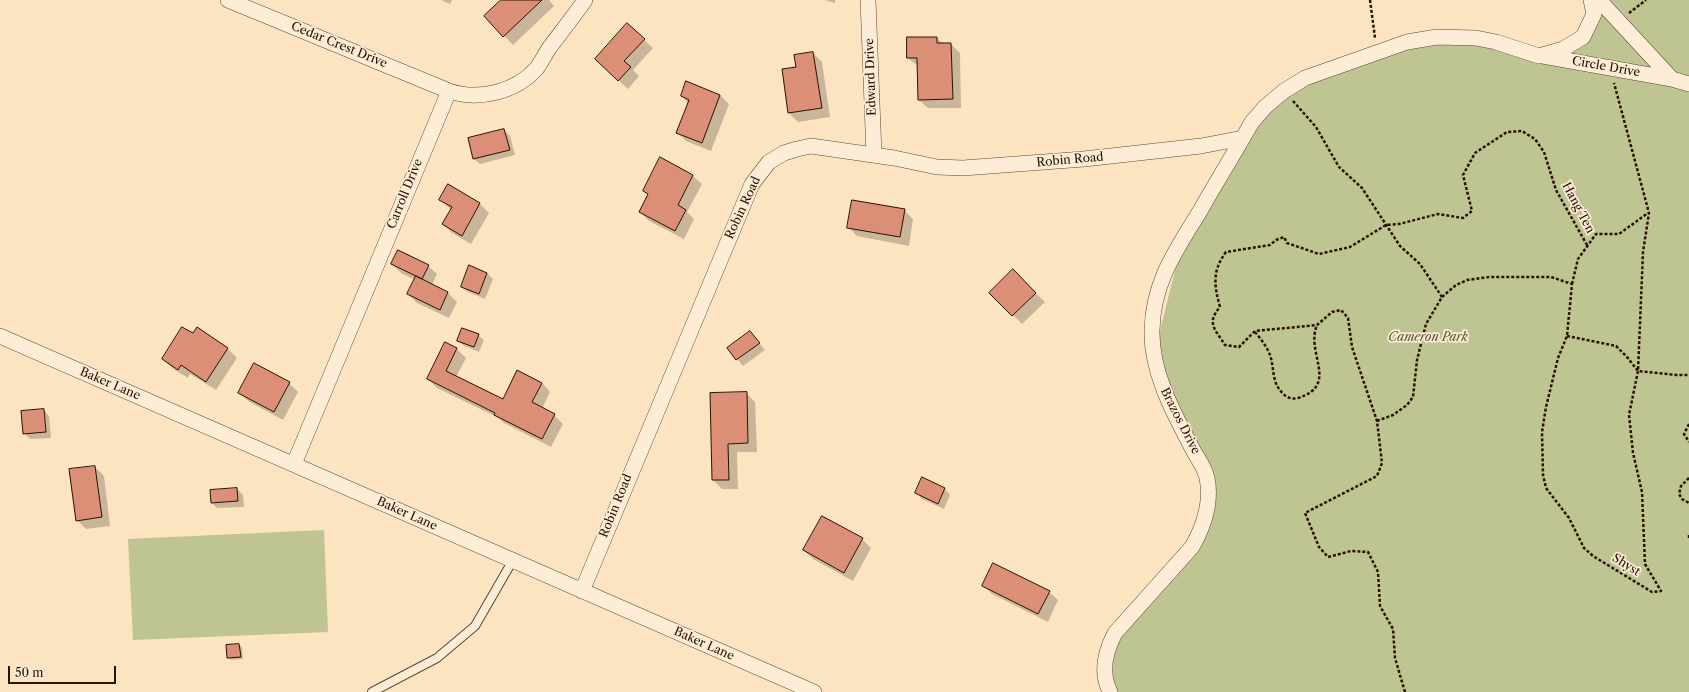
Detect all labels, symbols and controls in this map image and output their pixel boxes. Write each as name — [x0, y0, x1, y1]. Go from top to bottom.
street label: Cedar Crest Drive — [289, 19, 389, 71]
street label: Edward Drive — [862, 38, 880, 116]
street label: Circle Drive — [1571, 54, 1641, 80]
street label: Robin Road — [1036, 150, 1104, 170]
street label: Carroll Drive — [384, 157, 426, 231]
street label: Robin Road — [722, 174, 764, 242]
street label: Hang Ten — [1559, 180, 1597, 236]
park label: Cameron Park — [1388, 331, 1468, 345]
street label: Baker Lane — [77, 365, 143, 403]
street label: Brazos Drive — [1157, 385, 1203, 457]
street label: Robin Road — [597, 472, 635, 540]
street label: Baker Lane — [375, 494, 439, 534]
street label: Shyst — [1609, 551, 1643, 579]
street label: Baker Lane — [672, 624, 736, 664]
scale bar — [10, 658, 118, 684]
text: 50 m — [15, 665, 44, 680]

